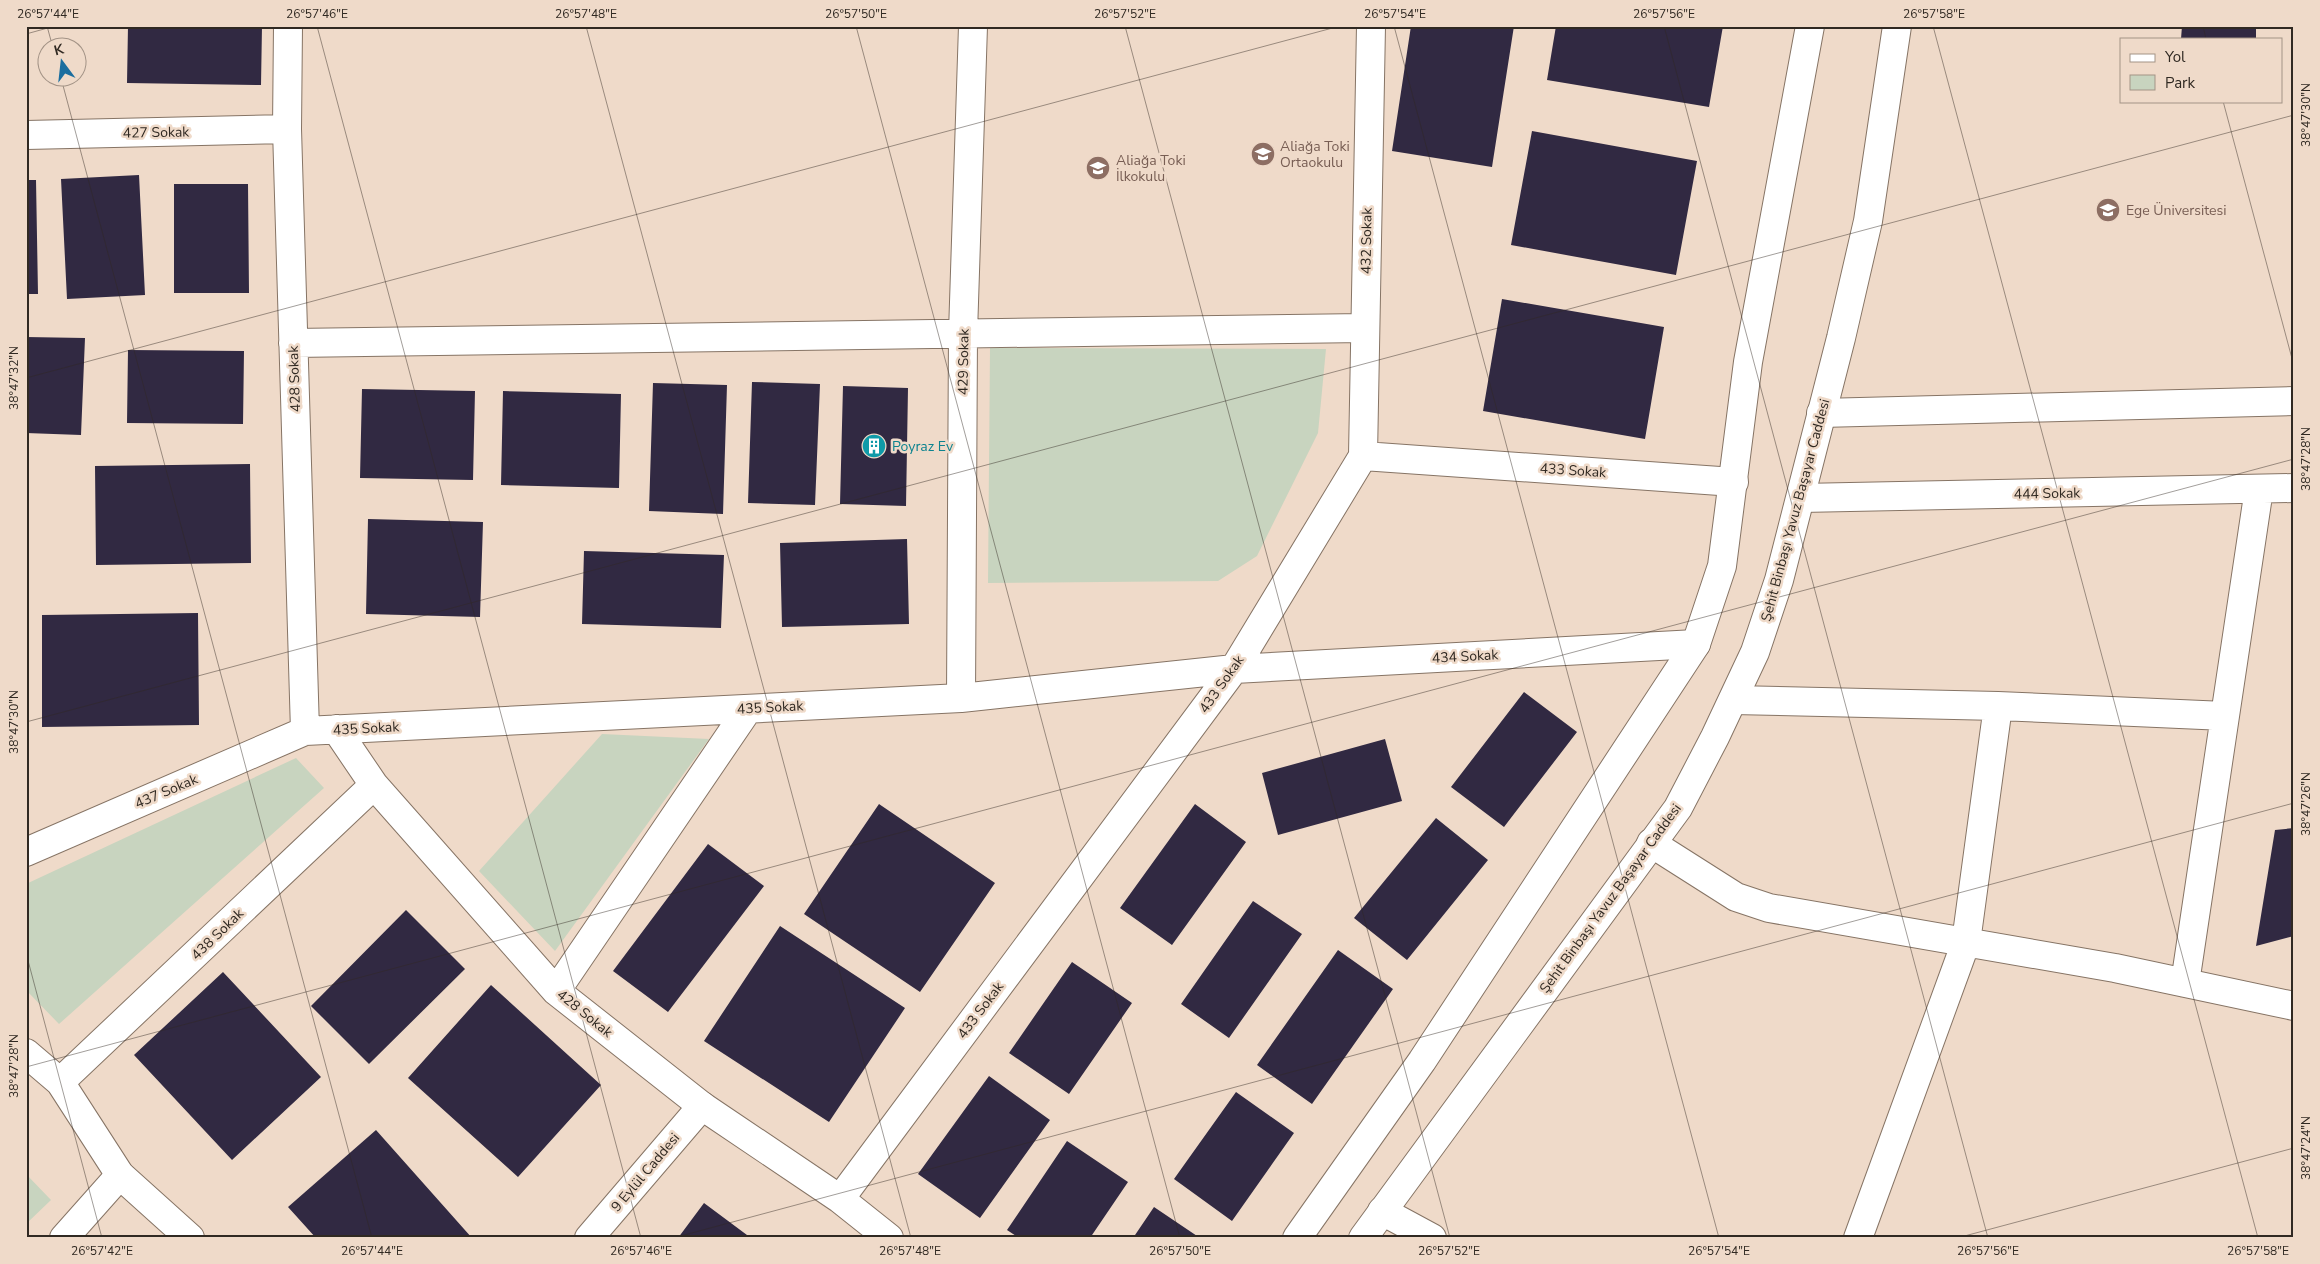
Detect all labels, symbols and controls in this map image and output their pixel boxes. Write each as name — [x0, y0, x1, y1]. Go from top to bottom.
text: 26°57'44"E — [17, 6, 79, 22]
text: 26°57'46"E — [286, 6, 348, 22]
text: 26°57'48"E — [555, 6, 617, 22]
text: 26°57'50"E — [825, 6, 887, 22]
text: 26°57'52"E — [1094, 6, 1156, 22]
text: 26°57'54"E — [1364, 6, 1426, 22]
text: 26°57'56"E — [1633, 6, 1695, 22]
text: 26°57'58"E — [1903, 6, 1965, 22]
north arrow — [38, 38, 88, 88]
legend — [2120, 38, 2282, 102]
text: K — [52, 39, 66, 60]
text: Yol — [2164, 47, 2186, 67]
text: Park — [2165, 73, 2195, 93]
text: 38°47'30"N — [2298, 83, 2314, 147]
street label: 427 Sokak — [123, 122, 190, 143]
place label: Aliağa Toki Ortaokulu — [1280, 137, 1350, 172]
school or university icon: Aliağa Toki Ortaokulu — [1250, 141, 1276, 167]
place label: Aliağa Toki İlkokulu — [1116, 151, 1186, 186]
school or university icon: Aliağa Toki İlkokulu — [1085, 155, 1111, 181]
school or university icon: Ege Üniversitesi — [2095, 197, 2121, 223]
place label: Ege Üniversitesi — [2126, 201, 2227, 220]
street label: 432 Sokak — [1356, 207, 1377, 274]
street label: 429 Sokak — [953, 328, 974, 395]
street label: 428 Sokak — [284, 344, 305, 413]
text: 38°47'32"N — [6, 346, 22, 410]
street label: Şehit Binbaşı Yavuz Başayar Caddesi — [1757, 397, 1834, 624]
text: 38°47'28"N — [2298, 427, 2314, 491]
building icon: Poyraz Ev — [861, 433, 887, 459]
place label: Poyraz Ev — [892, 437, 954, 456]
street label: 433 Sokak — [1539, 459, 1608, 482]
street label: 444 Sokak — [2014, 483, 2081, 504]
street label: 434 Sokak — [1431, 645, 1500, 668]
street label: 433 Sokak — [1195, 651, 1249, 717]
text: 38°47'30"N — [6, 690, 22, 754]
street label: 435 Sokak — [736, 696, 805, 719]
street label: 435 Sokak — [332, 717, 401, 740]
street label: 437 Sokak — [132, 769, 201, 813]
text: 38°47'26"N — [2298, 772, 2314, 836]
street label: Şehit Binbaşı Yavuz Başayar Caddesi — [1535, 800, 1686, 997]
street label: 438 Sokak — [187, 904, 249, 964]
street label: 433 Sokak — [953, 977, 1009, 1043]
street label: 428 Sokak — [553, 985, 617, 1042]
text: 38°47'28"N — [6, 1034, 22, 1098]
text: 38°47'24"N — [2298, 1116, 2314, 1180]
street label: 9 Eylül Caddesi — [607, 1129, 684, 1216]
text: 26°57'42"E — [71, 1243, 133, 1259]
text: 26°57'44"E — [341, 1243, 403, 1259]
text: 26°57'46"E — [610, 1243, 672, 1259]
text: 26°57'48"E — [879, 1243, 941, 1259]
text: 26°57'50"E — [1149, 1243, 1211, 1259]
text: 26°57'52"E — [1418, 1243, 1480, 1259]
text: 26°57'54"E — [1688, 1243, 1750, 1259]
text: 26°57'56"E — [1957, 1243, 2019, 1259]
text: 26°57'58"E — [2227, 1243, 2289, 1259]

